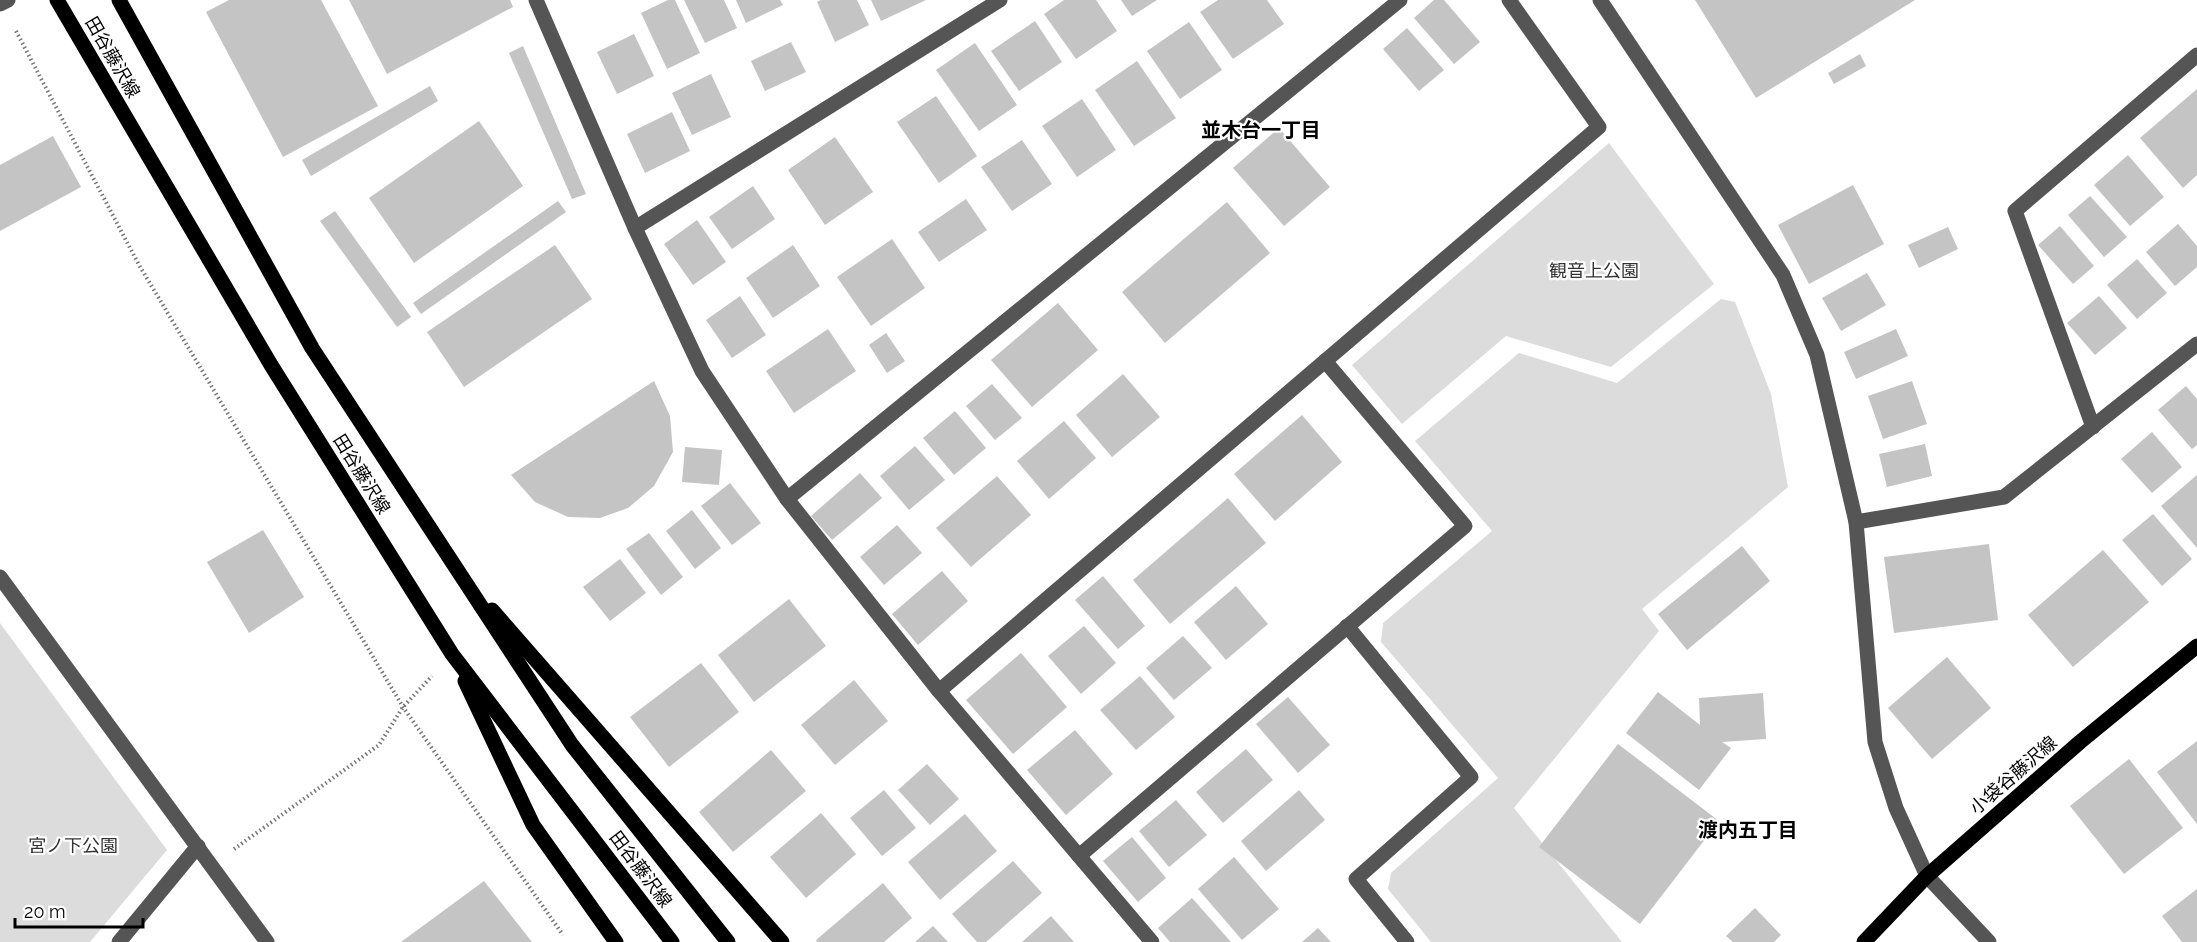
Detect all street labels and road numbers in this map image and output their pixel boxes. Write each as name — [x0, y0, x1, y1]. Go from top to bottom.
street label: 田谷藤沢線 — [81, 13, 145, 101]
street label: 田谷藤沢線 — [329, 430, 395, 518]
street label: 小袋谷藤沢線 — [1965, 732, 2061, 818]
street label: 田谷藤沢線 — [606, 827, 676, 911]

